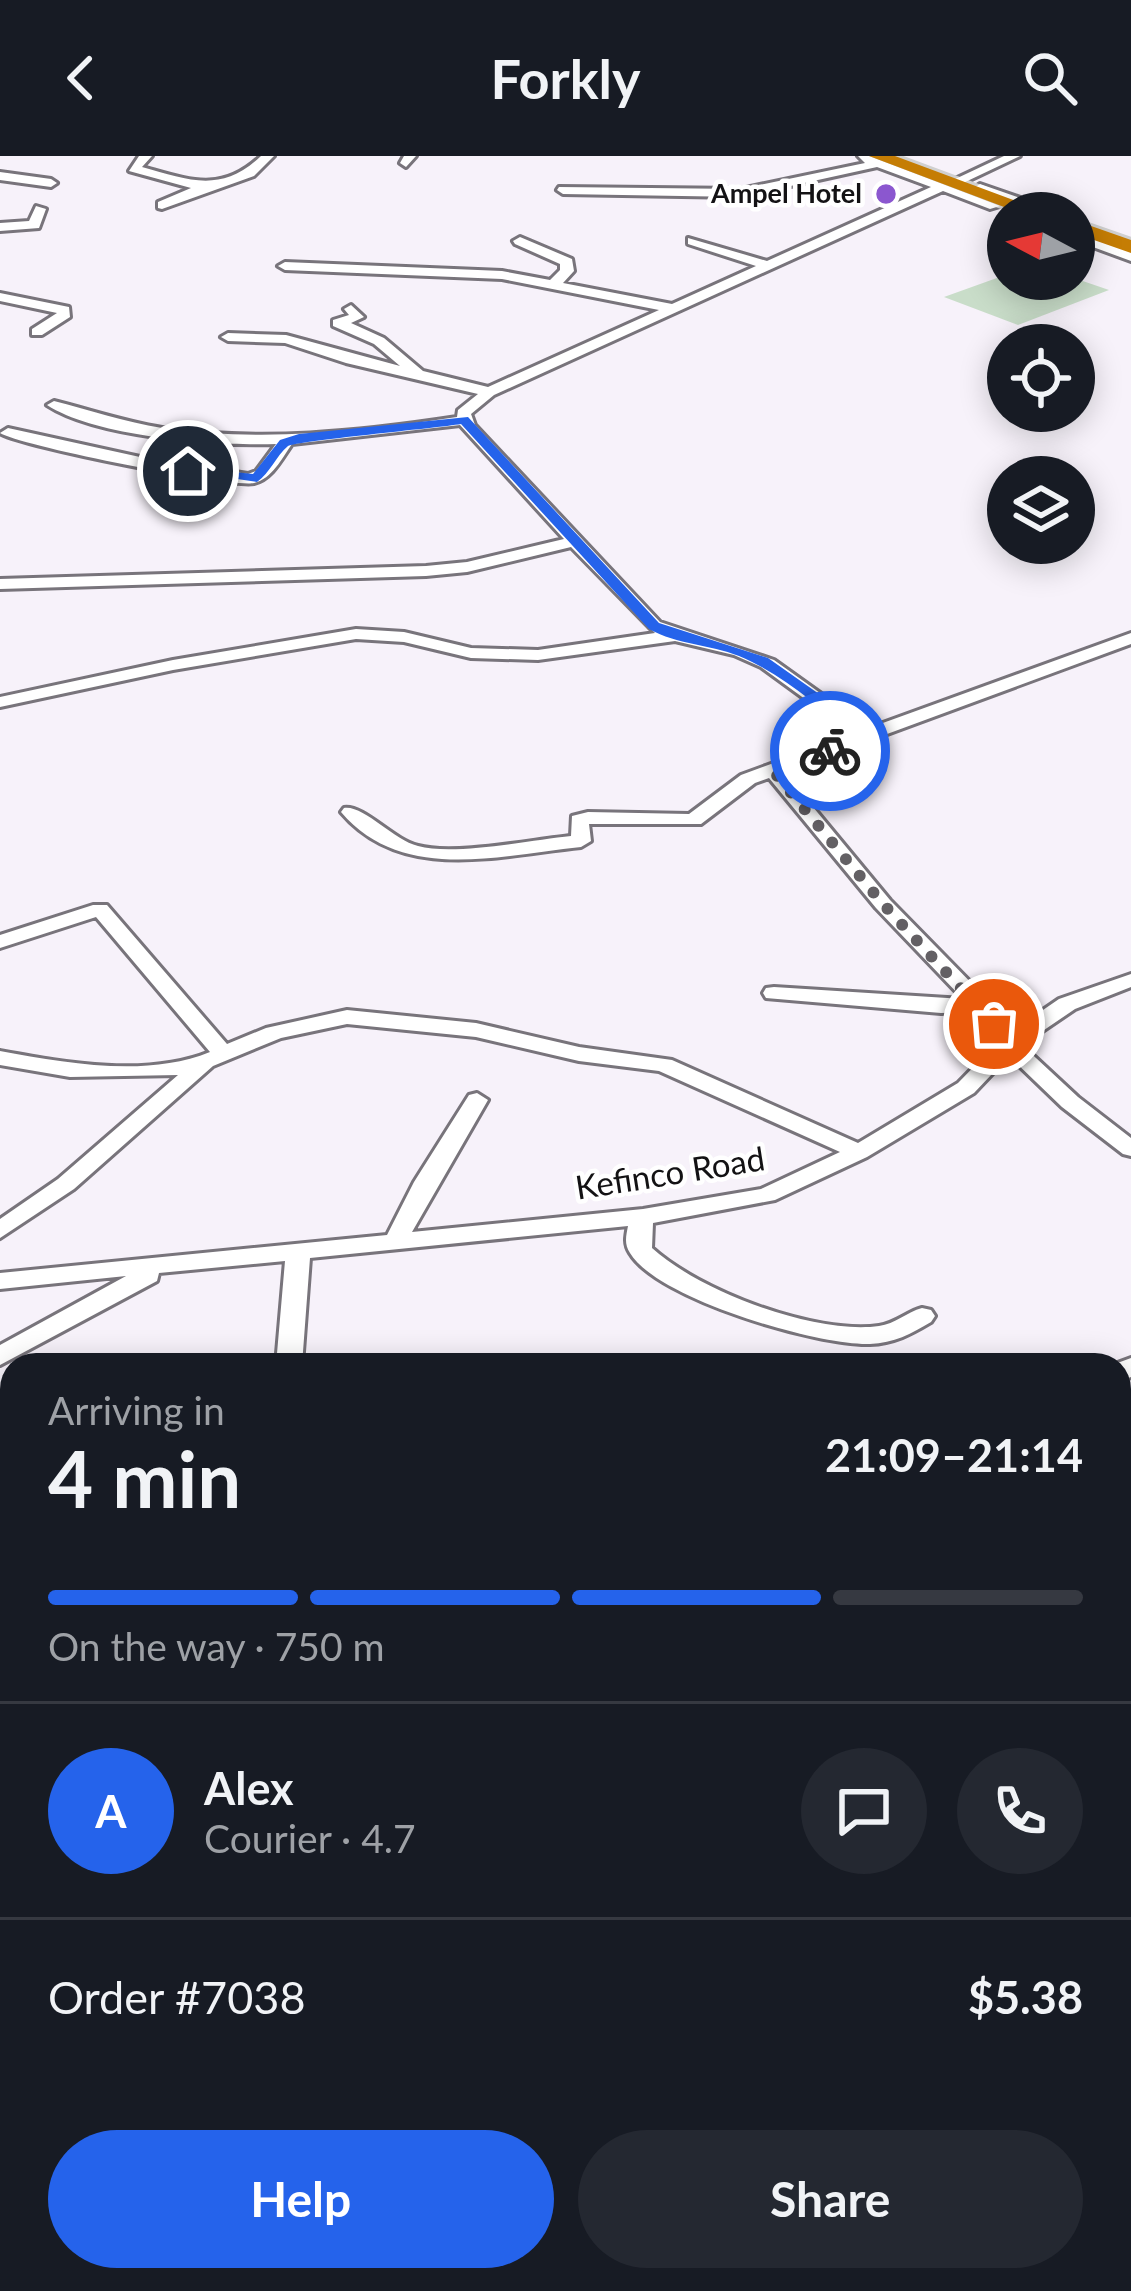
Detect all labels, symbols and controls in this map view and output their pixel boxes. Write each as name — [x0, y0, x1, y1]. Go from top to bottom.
icon: back — [48, 45, 114, 111]
icon: search — [1017, 45, 1083, 111]
text: Forkly — [490, 46, 641, 111]
place label: Ampel Hotel — [710, 176, 862, 209]
marker: Ampel Hotel — [873, 181, 899, 207]
north arrow — [987, 192, 1095, 300]
map controls — [987, 192, 1095, 564]
button: locate — [987, 324, 1095, 432]
pin — [137, 420, 239, 522]
icon: home — [155, 438, 221, 504]
button: layers — [987, 456, 1095, 564]
courier — [770, 691, 890, 811]
icon: bike — [797, 718, 863, 784]
pin — [943, 973, 1045, 1075]
icon: bag — [961, 991, 1027, 1057]
street label: Kefinco Road — [572, 1137, 767, 1207]
text: Arriving in — [48, 1387, 225, 1433]
text: 21:09–21:14 — [825, 1428, 1083, 1482]
text: 4 min — [48, 1431, 241, 1525]
text: On the way · 750 m — [48, 1623, 385, 1669]
button: chat — [801, 1748, 927, 1874]
button: phone — [957, 1748, 1083, 1874]
text: Alex — [204, 1761, 294, 1815]
text: A — [95, 1784, 127, 1838]
text: Courier · 4.7 — [204, 1815, 416, 1861]
text: Order #7038 — [48, 1970, 306, 2024]
text: $5.38 — [968, 1970, 1083, 2024]
button: Help — [48, 2130, 554, 2268]
button: Share — [578, 2130, 1083, 2268]

